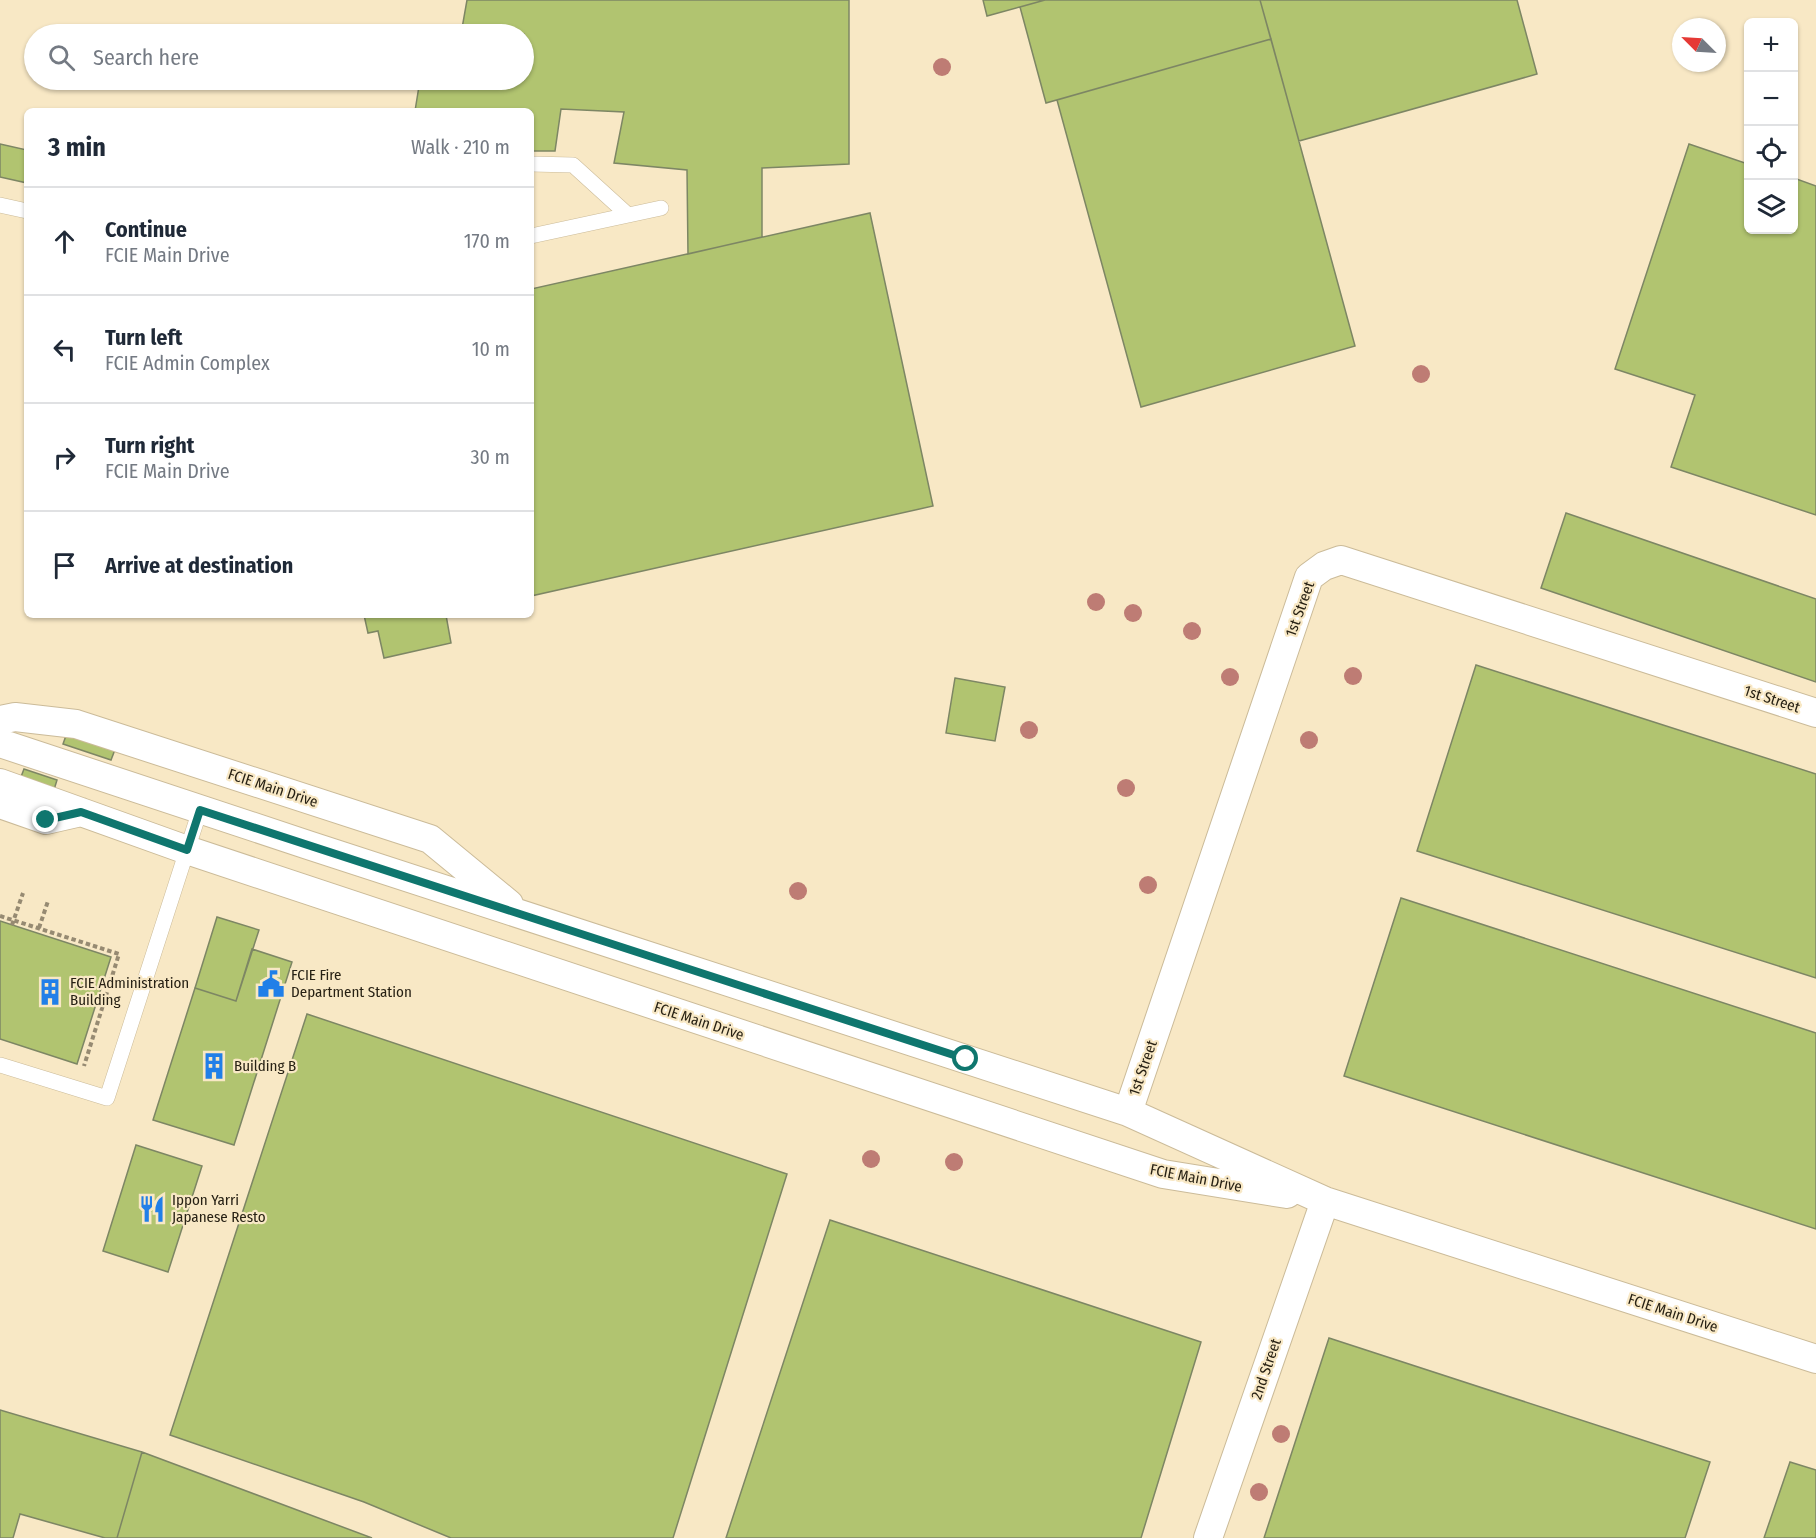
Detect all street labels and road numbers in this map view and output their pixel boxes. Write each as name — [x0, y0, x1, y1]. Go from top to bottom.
street label: 1st Street — [1282, 579, 1318, 639]
street label: 1st Street — [1742, 682, 1802, 716]
street label: FCIE Main Drive — [226, 765, 320, 811]
street label: FCIE Main Drive — [652, 998, 746, 1044]
street label: 1st Street — [1125, 1038, 1161, 1098]
street label: FCIE Main Drive — [1148, 1160, 1244, 1196]
street label: FCIE Main Drive — [1626, 1290, 1720, 1336]
street label: 2nd Street — [1247, 1336, 1285, 1402]

